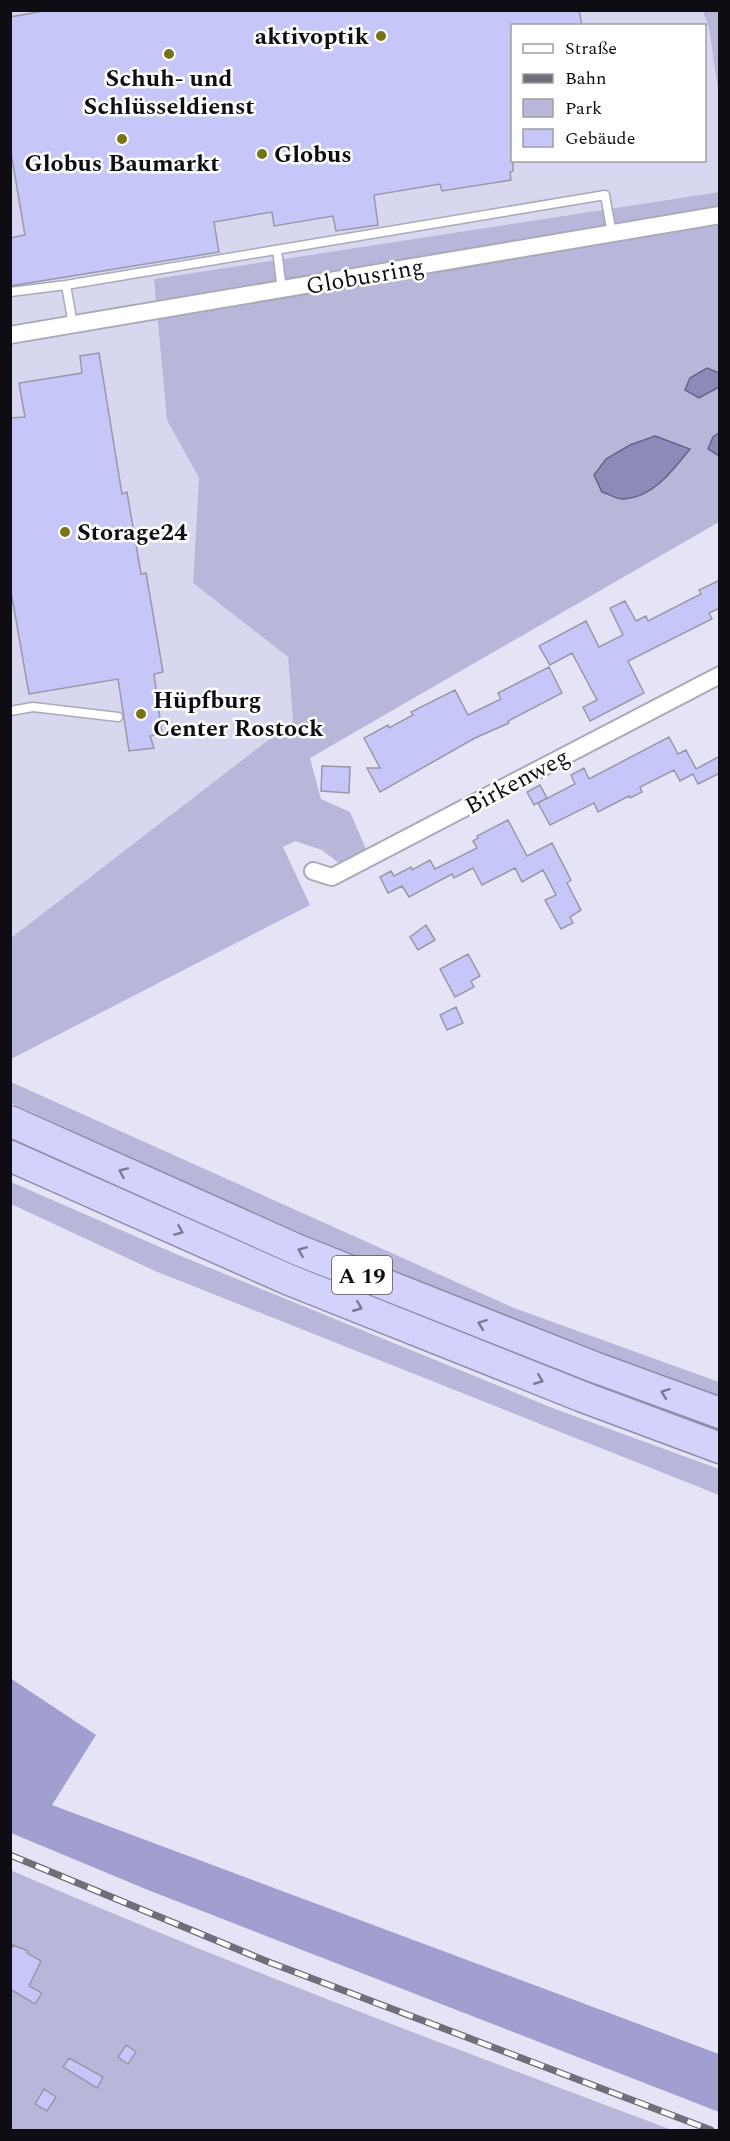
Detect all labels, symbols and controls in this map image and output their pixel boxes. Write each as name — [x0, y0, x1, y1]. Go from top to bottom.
place label: aktivoptik — [255, 19, 370, 55]
legend — [511, 24, 706, 162]
marker: aktivoptik — [374, 29, 388, 43]
text: Straße — [565, 35, 617, 62]
marker: Schuh- und Schlüsseldienst — [162, 47, 176, 61]
place label: Schuh- und Schlüsseldienst — [83, 61, 255, 125]
text: Bahn — [565, 65, 607, 92]
text: Park — [565, 95, 602, 122]
text: Gebäude — [565, 125, 635, 152]
marker: Globus Baumarkt — [115, 132, 129, 146]
place label: Globus — [274, 137, 352, 173]
place label: Globus Baumarkt — [25, 146, 219, 182]
marker: Globus — [255, 147, 269, 161]
street label: Globusring — [303, 249, 427, 305]
place label: Storage24 — [77, 515, 188, 551]
marker: Storage24 — [58, 525, 72, 539]
place label: Hüpfburg Center Rostock — [153, 683, 324, 747]
marker: Hüpfburg Center Rostock — [134, 707, 148, 721]
street label: Birkenweg — [459, 739, 576, 825]
one-way arrow — [118, 1168, 129, 1180]
one-way arrow — [172, 1224, 183, 1236]
one-way arrow — [297, 1246, 308, 1258]
road number: A 19 — [332, 1256, 392, 1294]
one-way arrow — [352, 1300, 363, 1312]
one-way arrow — [478, 1318, 488, 1331]
one-way arrow — [533, 1373, 544, 1385]
one-way arrow — [660, 1388, 670, 1401]

